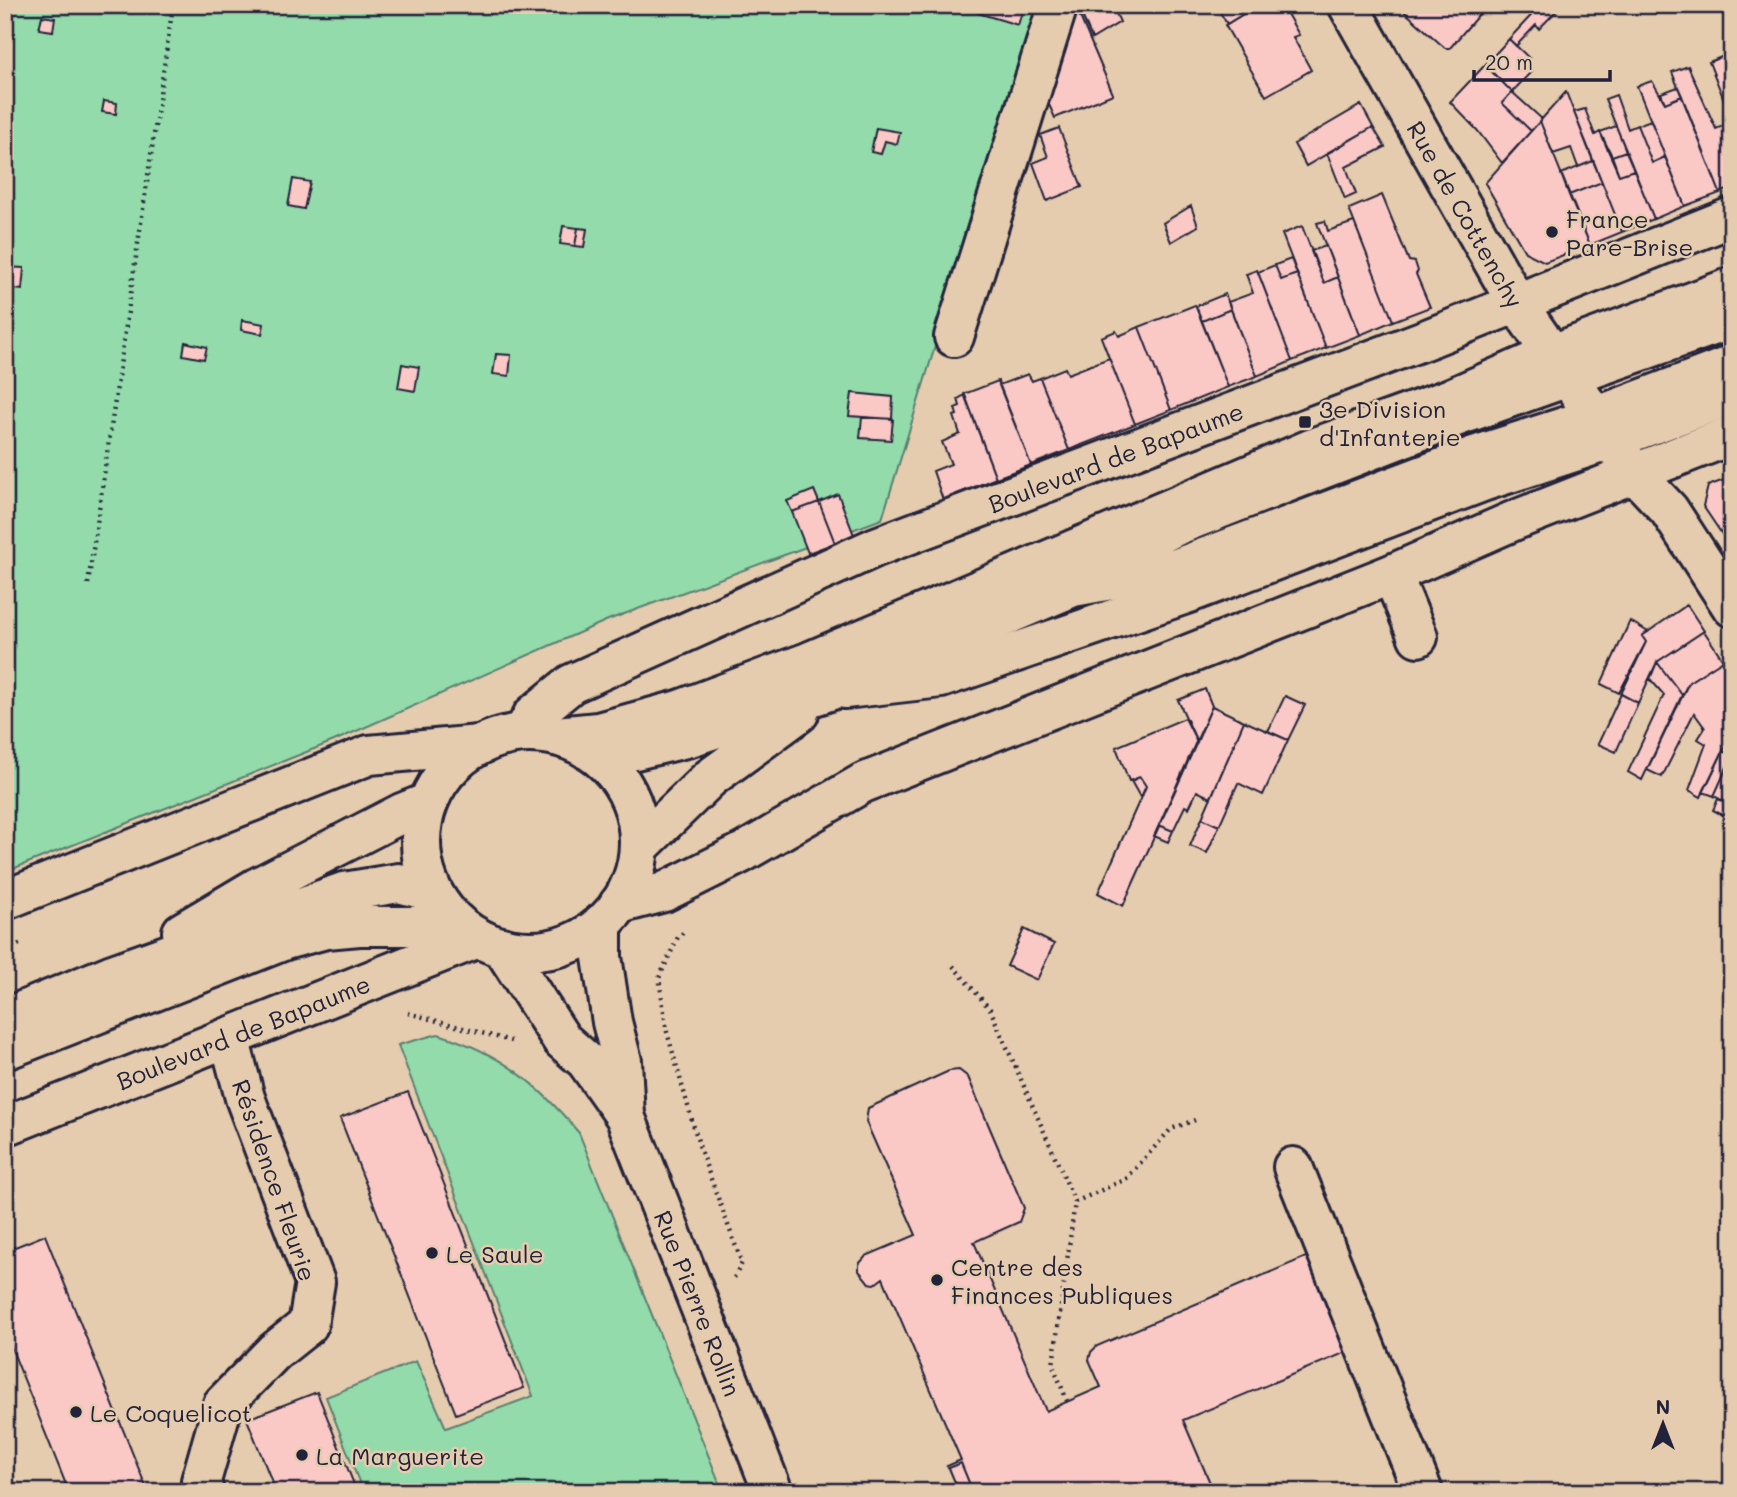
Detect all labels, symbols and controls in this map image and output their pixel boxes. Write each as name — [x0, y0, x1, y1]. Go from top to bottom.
scale bar — [1474, 38, 1611, 82]
text: 20 m — [1485, 48, 1533, 75]
street label: Rue de Cottenchy — [1401, 115, 1531, 313]
place label: France Pare-Brise — [1566, 203, 1693, 262]
marker: France Pare-Brise — [1544, 224, 1560, 240]
place label: 3e Division d'Infanterie — [1319, 393, 1461, 452]
street label: Boulevard de Bapaume — [984, 394, 1247, 519]
marker: 3e Division d'Infanterie — [1297, 414, 1313, 430]
street label: Boulevard de Bapaume — [112, 967, 374, 1096]
street label: Résidence Fleurie — [226, 1075, 324, 1285]
street label: Rue Pierre Rollin — [648, 1206, 749, 1400]
place label: Le Saule — [446, 1238, 544, 1269]
marker: Le Saule — [424, 1245, 440, 1261]
place label: Centre des Finances Publiques — [951, 1251, 1173, 1310]
marker: Centre des Finances Publiques — [929, 1272, 945, 1288]
north arrow — [1628, 1388, 1698, 1458]
text: N — [1656, 1394, 1670, 1419]
place label: Le Coquelicot — [90, 1397, 252, 1428]
marker: Le Coquelicot — [68, 1404, 84, 1420]
place label: La Marguerite — [316, 1440, 484, 1471]
marker: La Marguerite — [294, 1447, 310, 1463]

